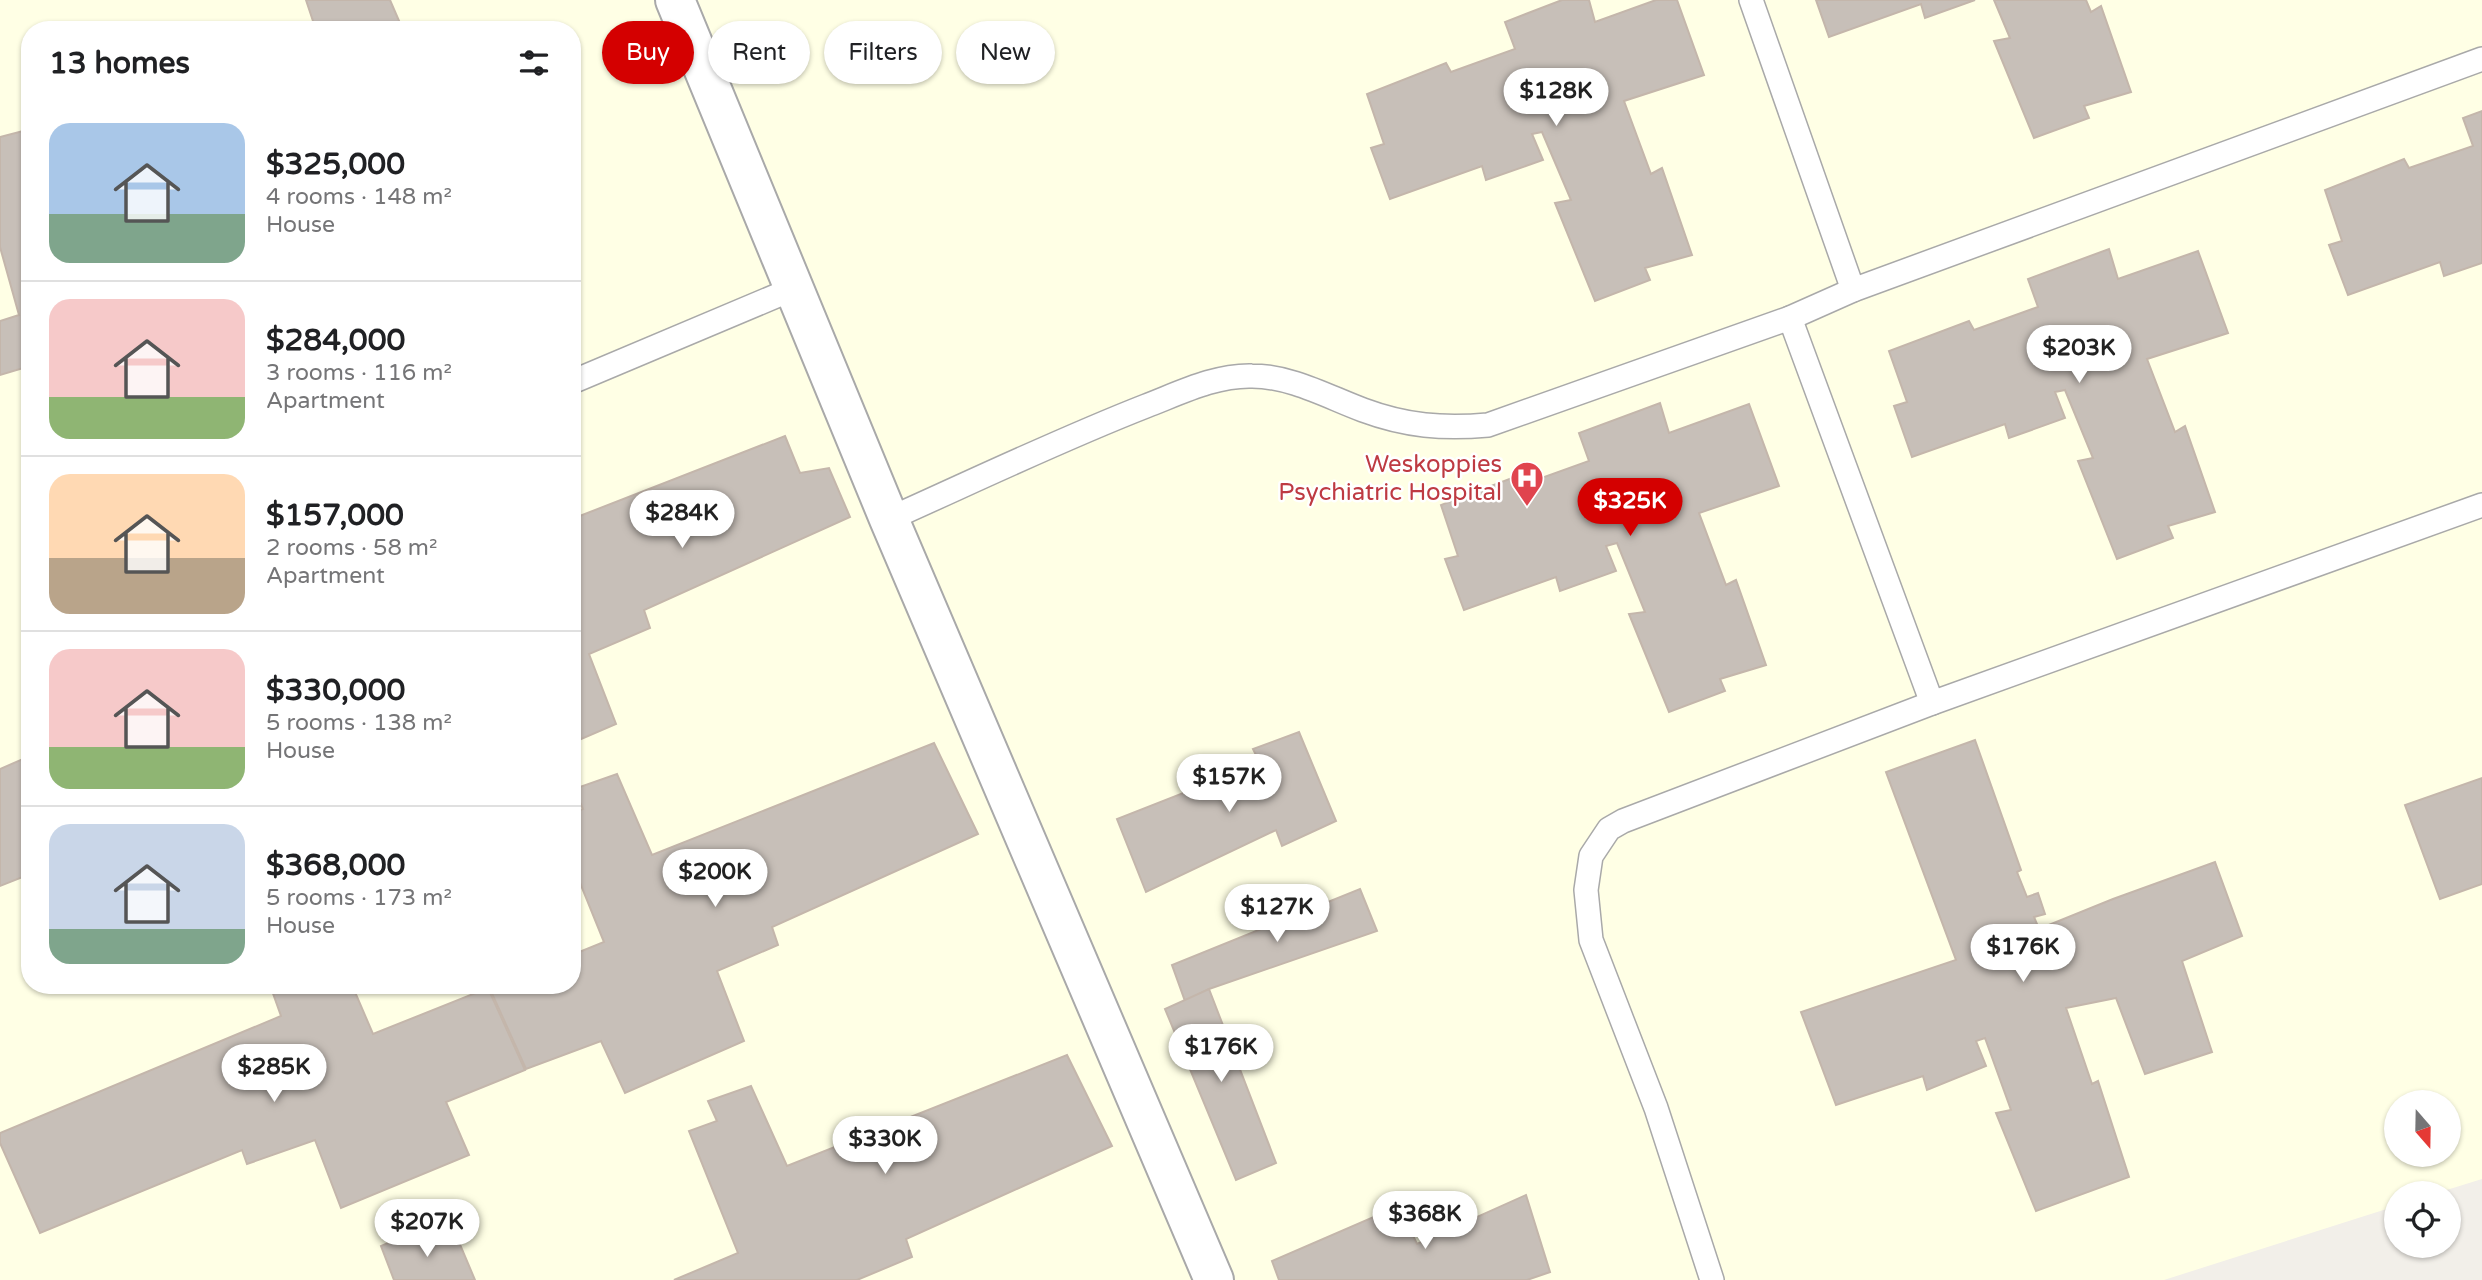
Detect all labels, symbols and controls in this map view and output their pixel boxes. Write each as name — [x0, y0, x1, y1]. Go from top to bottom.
chip: Buy — [602, 21, 694, 84]
chip: Rent — [708, 21, 810, 84]
chip: Filters — [824, 21, 942, 84]
chip: New — [956, 21, 1055, 84]
icon: filters — [515, 44, 553, 82]
text: 13 homes — [49, 45, 190, 82]
pin: $128K — [1507, 68, 1605, 128]
text: $128K — [1520, 77, 1592, 105]
text: $325,000 — [266, 146, 405, 183]
icon: home — [105, 151, 189, 235]
text: 4 rooms · 148 m² — [266, 183, 452, 211]
text: House — [266, 211, 335, 239]
text: $284,000 — [266, 322, 405, 359]
pin: $203K — [2030, 326, 2128, 385]
icon: home — [105, 327, 189, 411]
text: $203K — [2043, 334, 2115, 362]
text: 3 rooms · 116 m² — [266, 359, 452, 387]
text: Apartment — [266, 387, 385, 415]
place label: Weskoppies Psychiatric Hospital — [1278, 450, 1502, 507]
hospital icon: Weskoppies Psychiatric Hospital — [1508, 459, 1546, 508]
pin: $325K — [1581, 478, 1679, 538]
text: $325K — [1594, 487, 1666, 515]
pin: $284K — [633, 490, 731, 550]
text: $157,000 — [266, 497, 404, 534]
text: $284K — [646, 499, 718, 527]
icon: home — [105, 502, 189, 586]
text: 2 rooms · 58 m² — [266, 534, 437, 562]
text: Apartment — [266, 562, 385, 590]
text: $330,000 — [266, 672, 405, 709]
icon: home — [105, 677, 189, 761]
text: 5 rooms · 138 m² — [266, 709, 452, 737]
text: House — [266, 737, 335, 765]
pin: $157K — [1180, 754, 1278, 814]
text: $157K — [1193, 763, 1265, 791]
text: $368,000 — [266, 847, 405, 884]
pin: $200K — [666, 850, 764, 909]
icon: home — [105, 852, 189, 936]
text: $200K — [679, 858, 751, 886]
text: 5 rooms · 173 m² — [266, 884, 452, 912]
pin: $127K — [1228, 884, 1326, 944]
text: $127K — [1241, 893, 1313, 921]
text: House — [266, 912, 335, 940]
pin: $176K — [1974, 925, 2072, 984]
text: $176K — [1987, 933, 2059, 961]
pin: $176K — [1172, 1024, 1270, 1084]
text: $176K — [1185, 1033, 1257, 1061]
pin: $285K — [225, 1044, 323, 1104]
text: $285K — [238, 1053, 310, 1081]
north arrow — [2384, 1090, 2460, 1167]
map controls — [2384, 1090, 2461, 1258]
pin: $330K — [836, 1116, 934, 1176]
text: $330K — [849, 1125, 921, 1153]
button: locate — [2384, 1181, 2461, 1258]
pin: $368K — [1376, 1192, 1474, 1251]
pin: $207K — [378, 1200, 476, 1259]
text: $368K — [1389, 1200, 1461, 1228]
text: $207K — [391, 1208, 463, 1236]

